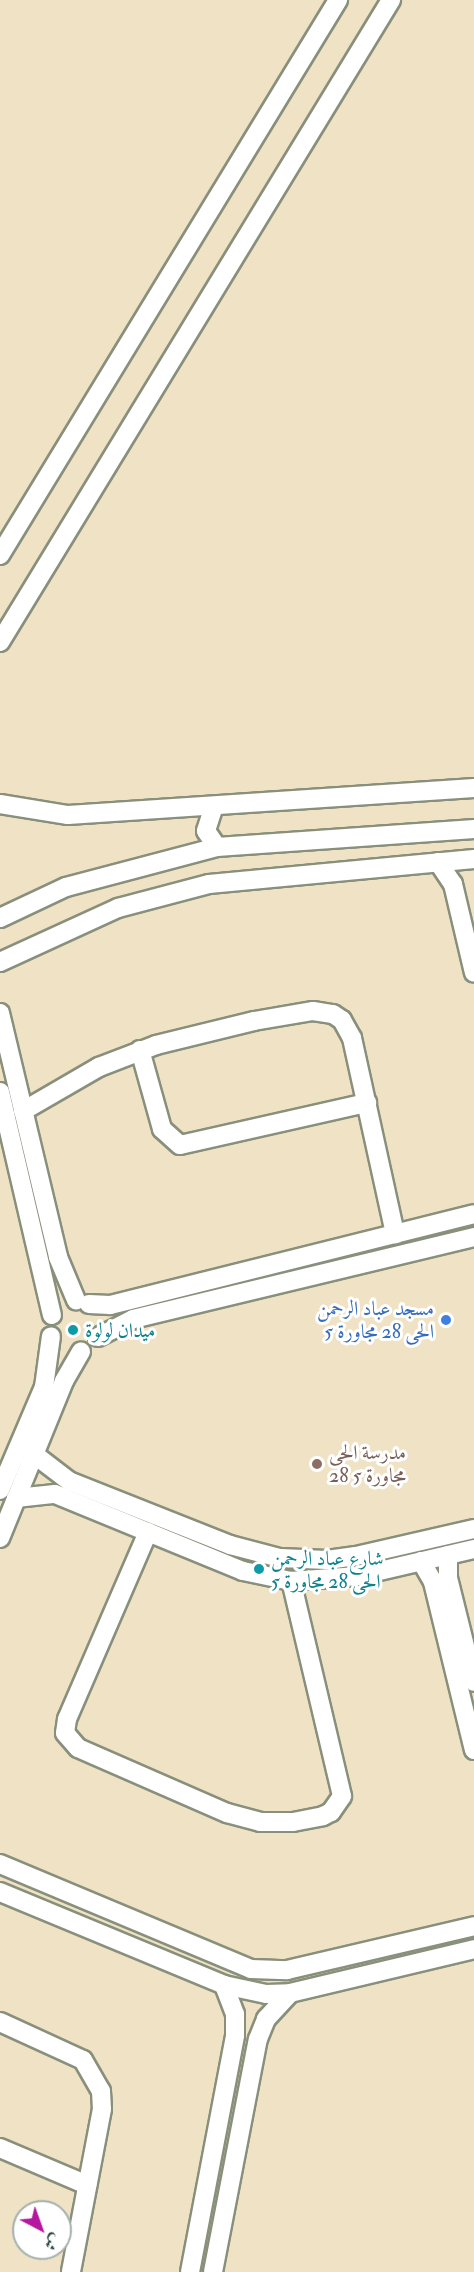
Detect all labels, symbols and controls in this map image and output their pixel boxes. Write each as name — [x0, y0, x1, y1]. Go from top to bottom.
place label: مسجد عباد الرحمن الحى 28 مجاورة 5 — [317, 1296, 434, 1343]
marker: مسجد عباد الرحمن الحى 28 مجاورة 5 — [439, 1313, 453, 1327]
place label: ميدان لولوة — [85, 1318, 155, 1342]
marker: ميدان لولوة — [66, 1323, 80, 1337]
place label: مدرسة الحى 28 مجاورة 5 — [329, 1440, 406, 1487]
marker: مدرسة الحى 28 مجاورة 5 — [310, 1457, 324, 1471]
place label: شارع عباد الرحمن الحى 28 مجاورة 5 — [271, 1546, 384, 1593]
marker: شارع عباد الرحمن الحى 28 مجاورة 5 — [252, 1562, 266, 1576]
north arrow — [12, 2200, 72, 2260]
text: ش — [40, 2229, 65, 2255]

